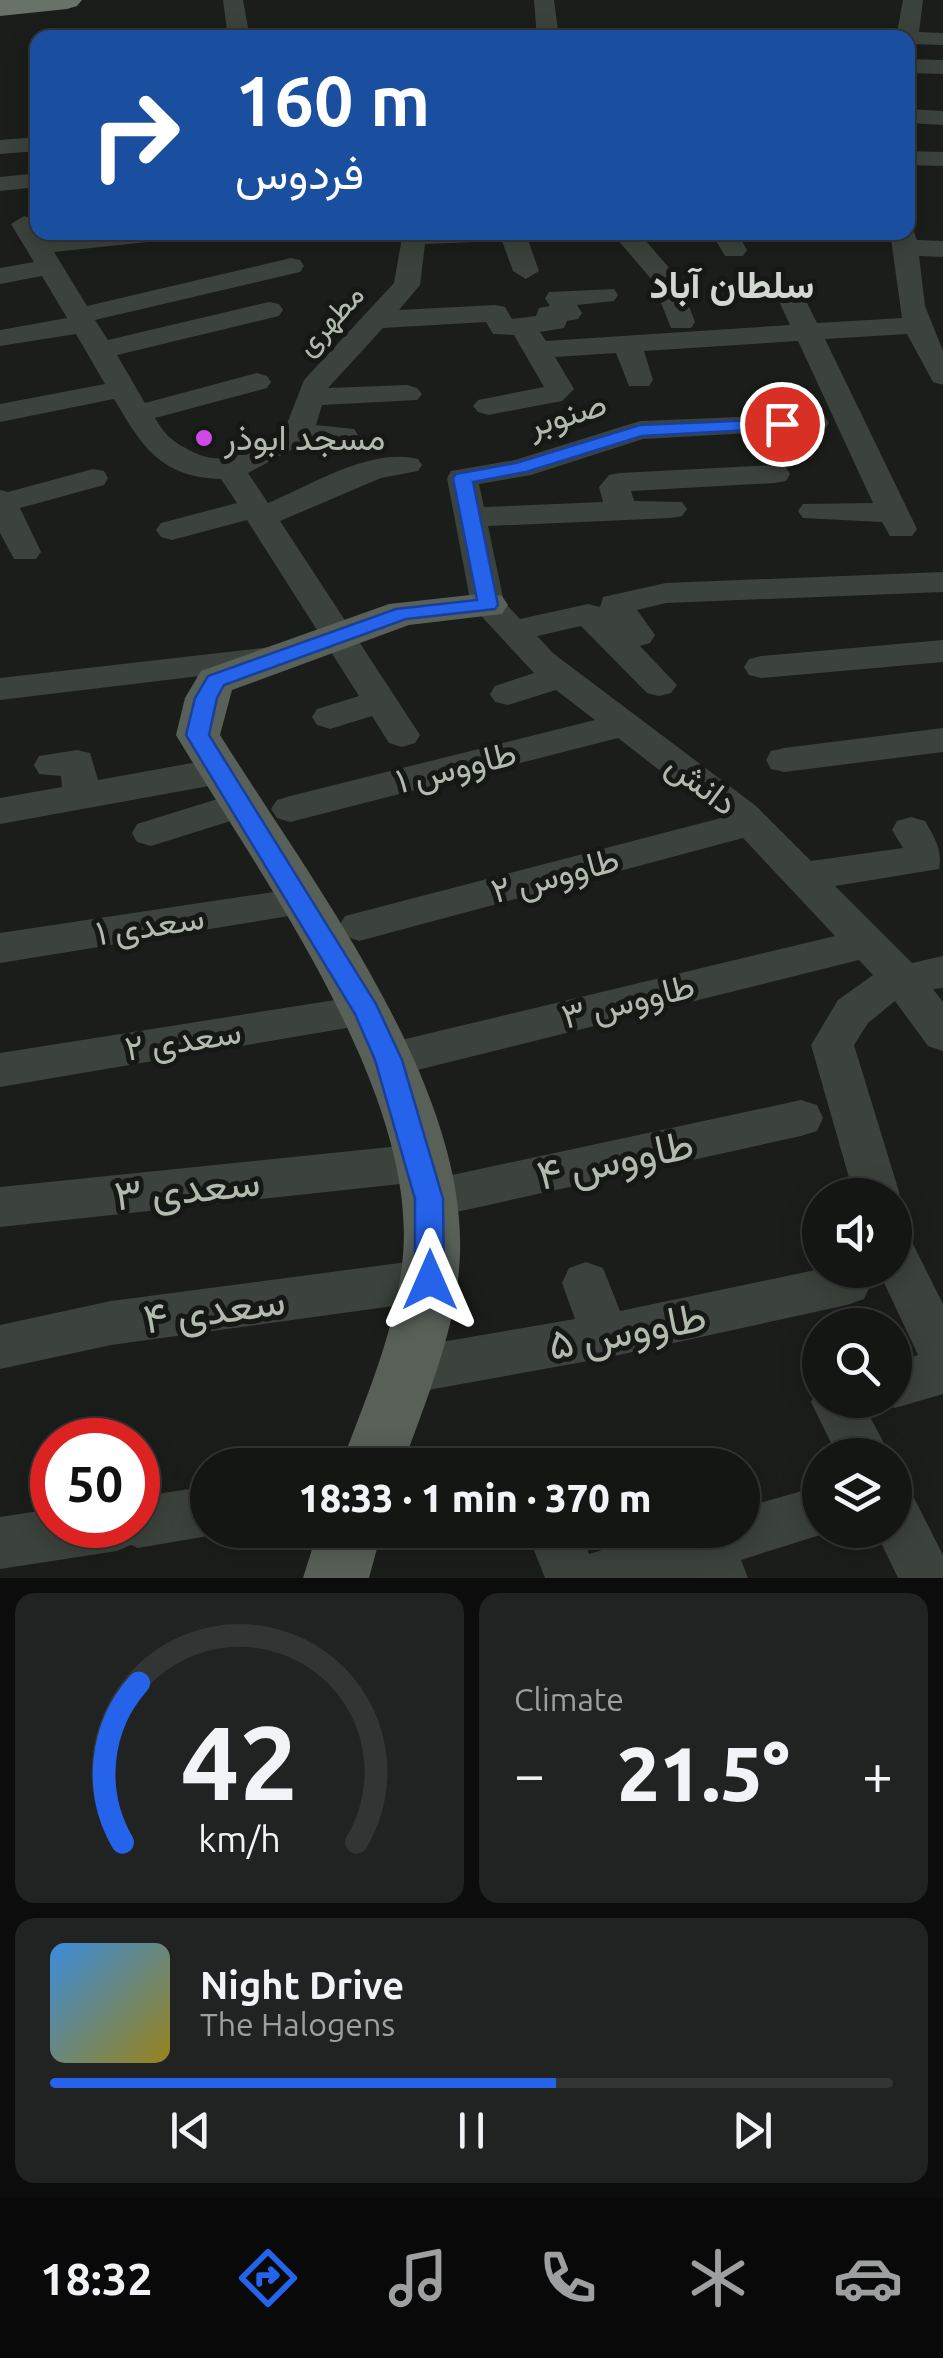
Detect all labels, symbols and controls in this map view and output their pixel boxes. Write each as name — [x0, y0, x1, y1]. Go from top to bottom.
text: 160 m — [235, 61, 430, 139]
icon: right — [70, 70, 200, 200]
text: فردوس — [235, 147, 364, 198]
district label: سلطان آباد — [650, 263, 814, 307]
street label: مطهری — [288, 277, 372, 363]
street label: صنوبر — [521, 382, 612, 447]
pin — [740, 382, 825, 467]
icon: arrive — [755, 397, 810, 452]
place label: مسجد ابوذر — [223, 417, 385, 460]
marker: مسجد ابوذر — [193, 427, 215, 449]
street label: طاووس ۱ — [391, 732, 521, 803]
street label: دانش — [658, 744, 746, 824]
street label: طاووس ۲ — [486, 838, 624, 913]
street label: سعدی ۱ — [93, 896, 207, 954]
street label: طاووس ۳ — [557, 964, 699, 1039]
street label: سعدی ۲ — [122, 1010, 244, 1070]
street label: طاووس ۴ — [532, 1119, 698, 1201]
street label: سعدی ۳ — [112, 1156, 263, 1222]
map controls — [802, 1178, 912, 1548]
button: sound — [802, 1178, 912, 1288]
position arrow — [378, 1228, 482, 1332]
street label: سعدی ۴ — [140, 1275, 288, 1345]
street label: طاووس ۵ — [544, 1291, 710, 1371]
button: search — [802, 1308, 912, 1418]
speed limit sign: 50 — [30, 1418, 160, 1548]
button: layers — [802, 1438, 912, 1548]
text: 18:33 · 1 min · 370 m — [298, 1477, 652, 1519]
text: Climate — [514, 1681, 624, 1717]
text: 42 — [181, 1703, 298, 1820]
text: 21.5° — [617, 1731, 790, 1815]
text: − — [514, 1743, 545, 1804]
text: + — [862, 1743, 893, 1804]
text: km/h — [198, 1819, 281, 1859]
text: Night Drive — [200, 1964, 404, 2006]
text: The Halogens — [200, 2006, 395, 2042]
icon: previous — [163, 2103, 218, 2158]
icon: pause — [444, 2103, 499, 2158]
icon: next — [725, 2103, 780, 2158]
icon: directions — [233, 2243, 303, 2313]
icon: music — [383, 2243, 453, 2313]
icon: phone — [533, 2243, 603, 2313]
icon: climate — [683, 2243, 753, 2313]
icon: car — [833, 2243, 903, 2313]
text: 18:32 — [40, 2253, 153, 2304]

